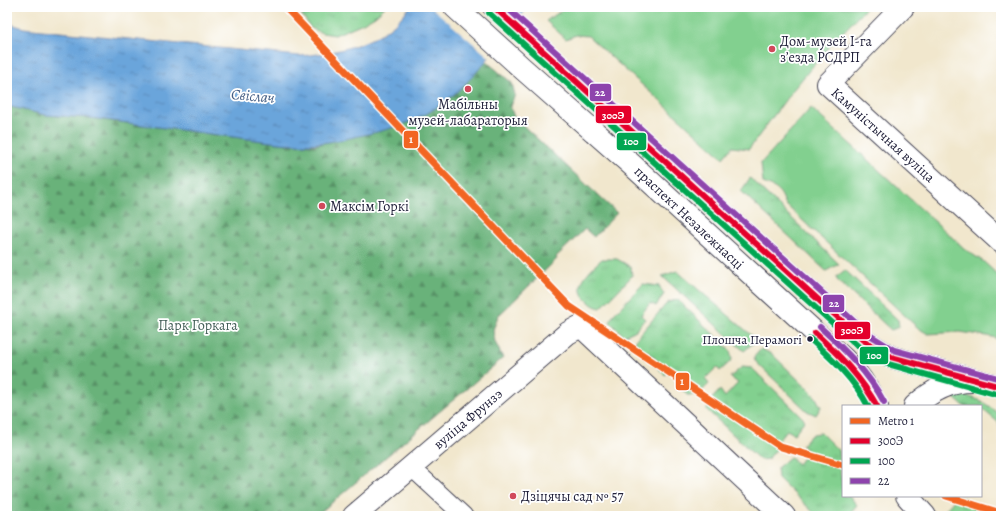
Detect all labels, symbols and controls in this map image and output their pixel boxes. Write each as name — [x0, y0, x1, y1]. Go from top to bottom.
place label: Дом-музей I-га зʼезда РСДРП — [780, 32, 873, 67]
marker: Дом-музей I-га зʼезда РСДРП — [767, 44, 777, 54]
line badge: 22 — [589, 83, 612, 102]
street label: Камуністычная вуліца — [827, 83, 939, 187]
water label: Свіслач — [230, 84, 276, 108]
marker: Мабільны музей-лабараторыя — [463, 84, 473, 94]
text: 22 — [595, 85, 606, 100]
place label: Мабільны музей-лабараторыя — [408, 95, 528, 130]
line badge: 300Э — [595, 105, 632, 124]
text: 300Э — [602, 108, 624, 123]
line badge: 1 — [403, 130, 419, 149]
text: 1 — [409, 132, 413, 147]
line badge: 100 — [616, 132, 647, 151]
text: 100 — [623, 134, 639, 149]
street label: праспект Незалежнасці — [630, 162, 748, 274]
place label: Максім Горкі — [330, 197, 409, 216]
marker: Максім Горкі — [317, 201, 327, 211]
line badge: 22 — [822, 294, 845, 313]
text: 22 — [829, 296, 840, 311]
park label: Парк Горкага — [158, 316, 238, 335]
line badge: 300Э — [834, 321, 871, 340]
text: 300Э — [841, 323, 863, 338]
place label: Плошча Перамогі — [702, 331, 802, 348]
marker: Плошча Перамогі — [805, 334, 815, 344]
line badge: 100 — [859, 346, 889, 365]
text: 100 — [866, 348, 882, 363]
line badge: 1 — [675, 372, 690, 391]
text: 1 — [680, 374, 684, 389]
street label: вуліца Фрунзэ — [429, 384, 507, 454]
legend — [842, 405, 982, 497]
text: Metro 1 — [878, 413, 914, 429]
text: 300Э — [878, 433, 903, 449]
text: 100 — [878, 453, 895, 469]
text: 22 — [878, 473, 890, 489]
place label: Дзіцячы сад № 57 — [521, 487, 623, 506]
marker: Дзіцячы сад № 57 — [508, 491, 518, 501]

